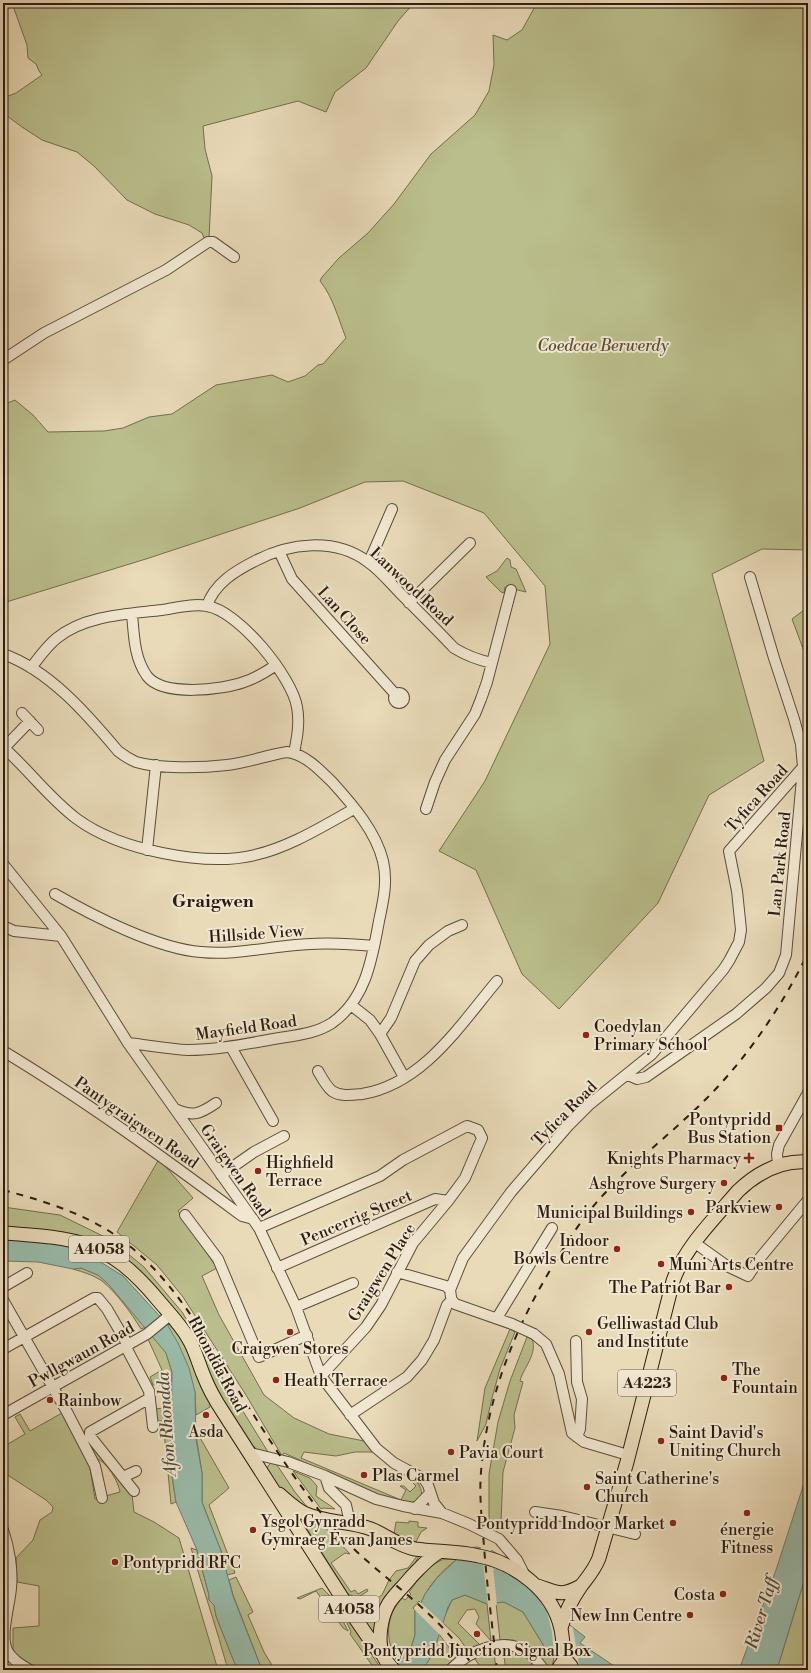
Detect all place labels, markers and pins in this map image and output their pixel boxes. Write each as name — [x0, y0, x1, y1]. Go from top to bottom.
place label: Coedylan Primary School — [594, 1017, 708, 1055]
marker: Coedylan Primary School — [581, 1030, 591, 1040]
place label: Pontypridd Bus Station — [687, 1110, 771, 1148]
marker: Pontypridd Bus Station — [774, 1123, 784, 1133]
place label: Knights Pharmacy — [607, 1149, 741, 1169]
place label: Highfield Terrace — [266, 1153, 334, 1191]
marker: Knights Pharmacy — [744, 1153, 754, 1163]
marker: Highfield Terrace — [253, 1166, 263, 1176]
place label: Ashgrove Surgery — [588, 1174, 716, 1194]
marker: Ashgrove Surgery — [719, 1178, 729, 1188]
place label: Parkview — [705, 1198, 772, 1218]
marker: Parkview — [774, 1202, 784, 1212]
place label: Municipal Buildings — [537, 1203, 683, 1223]
marker: Municipal Buildings — [686, 1207, 696, 1217]
place label: Indoor Bowls Centre — [513, 1231, 609, 1269]
marker: Indoor Bowls Centre — [612, 1244, 622, 1254]
place label: Muni Arts Centre — [669, 1255, 794, 1275]
marker: Muni Arts Centre — [656, 1259, 666, 1269]
place label: The Patriot Bar — [609, 1278, 721, 1298]
marker: The Patriot Bar — [724, 1282, 734, 1292]
place label: Gelliwastad Club and Institute — [597, 1314, 718, 1352]
marker: Craigwen Stores — [285, 1327, 295, 1337]
marker: Gelliwastad Club and Institute — [584, 1327, 594, 1337]
place label: Craigwen Stores — [232, 1339, 348, 1359]
place label: The Fountain — [732, 1360, 798, 1398]
place label: Heath Terrace — [284, 1371, 388, 1391]
marker: The Fountain — [719, 1373, 729, 1383]
marker: Heath Terrace — [271, 1375, 281, 1385]
place label: Rainbow — [58, 1391, 122, 1411]
marker: Rainbow — [45, 1395, 55, 1405]
marker: Asda — [201, 1410, 211, 1420]
place label: Asda — [187, 1422, 224, 1442]
place label: Saint David's Uniting Church — [669, 1423, 781, 1461]
marker: Saint David's Uniting Church — [656, 1436, 666, 1446]
place label: Pavia Court — [459, 1443, 544, 1463]
marker: Pavia Court — [446, 1447, 456, 1457]
place label: Plas Carmel — [372, 1466, 459, 1486]
place label: Saint Catherine's Church — [595, 1469, 719, 1507]
marker: Plas Carmel — [359, 1470, 369, 1480]
marker: Saint Catherine's Church — [582, 1482, 592, 1492]
marker: énergie Fitness — [742, 1508, 752, 1518]
place label: Ysgol Gynradd Gymraeg Evan James — [260, 1512, 413, 1550]
place label: Pontypridd Indoor Market — [476, 1514, 665, 1534]
marker: Pontypridd Indoor Market — [668, 1518, 678, 1528]
place label: énergie Fitness — [720, 1520, 774, 1558]
marker: Ysgol Gynradd Gymraeg Evan James — [248, 1525, 258, 1535]
place label: Pontypridd RFC — [123, 1553, 241, 1573]
marker: Pontypridd RFC — [110, 1557, 120, 1567]
place label: Costa — [674, 1585, 716, 1605]
marker: Costa — [718, 1589, 728, 1599]
place label: New Inn Centre — [570, 1606, 682, 1626]
marker: New Inn Centre — [685, 1610, 695, 1620]
marker: Pontypridd Junction Signal Box — [472, 1629, 482, 1639]
place label: Pontypridd Junction Signal Box — [363, 1641, 592, 1661]

